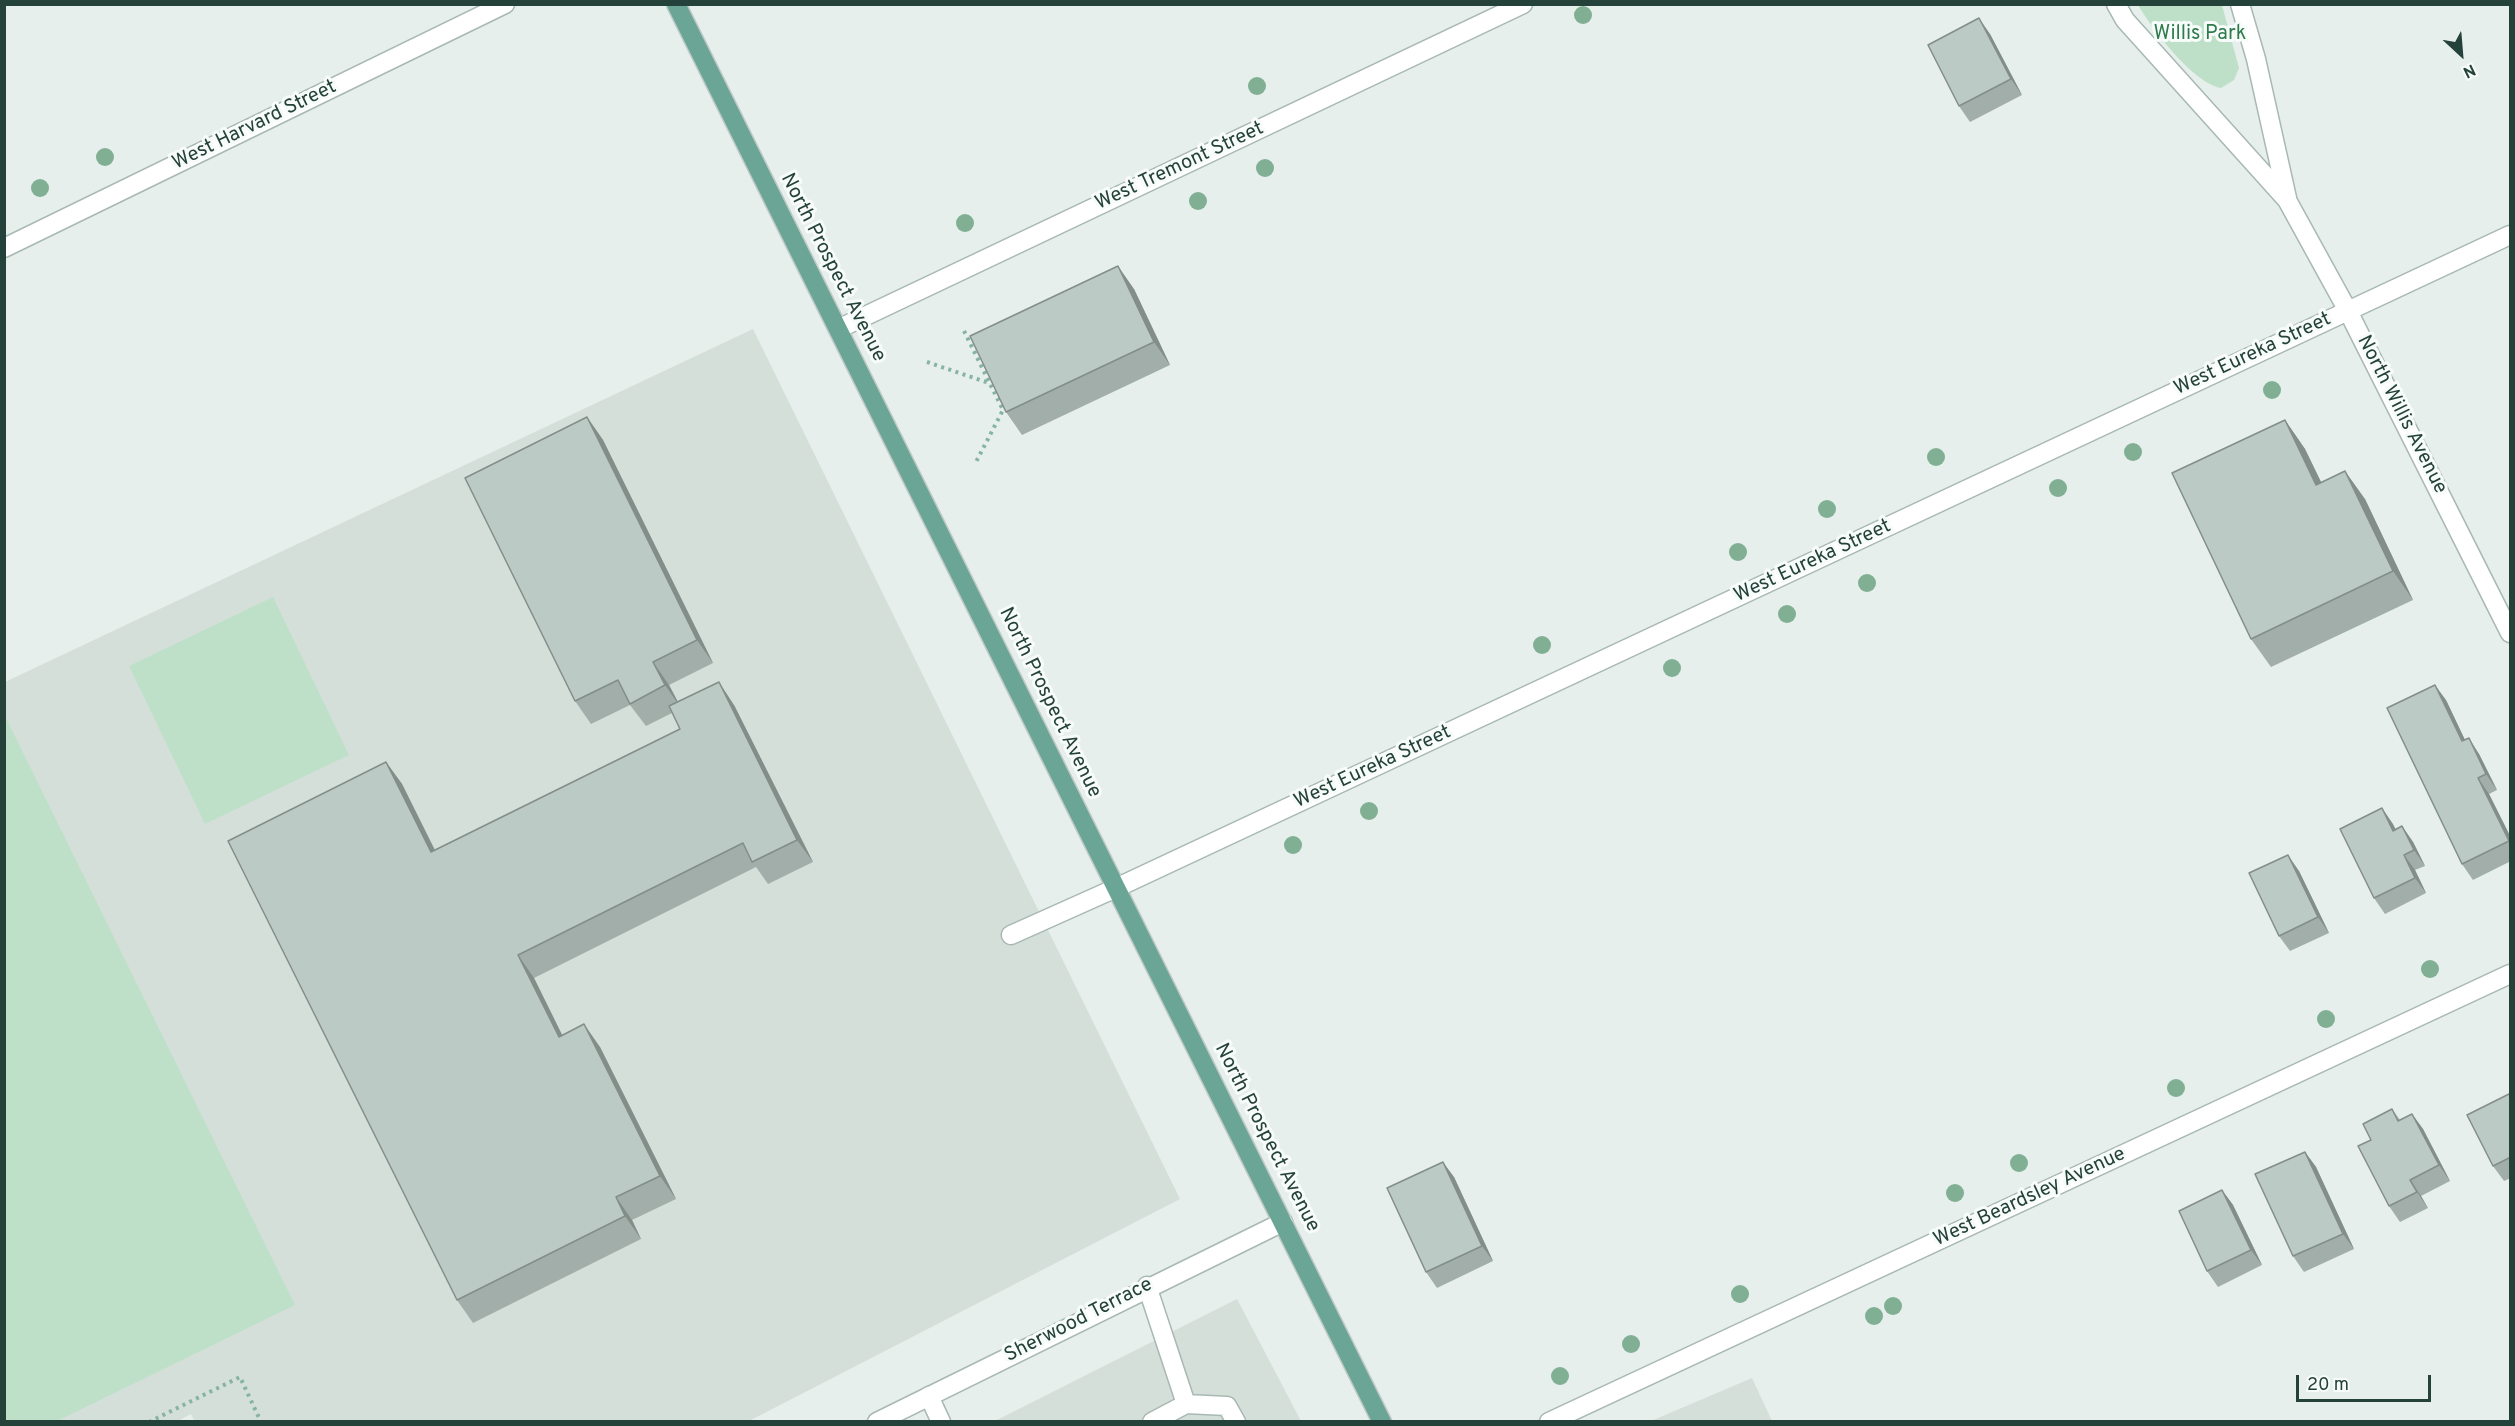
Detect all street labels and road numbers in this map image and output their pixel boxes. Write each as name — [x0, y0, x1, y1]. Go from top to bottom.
street label: West Harvard Street — [169, 76, 341, 176]
street label: West Tremont Street — [1092, 117, 1268, 217]
street label: North Prospect Avenue — [774, 170, 890, 366]
street label: West Eureka Street — [2171, 308, 2335, 402]
street label: North Willis Avenue — [2351, 332, 2451, 498]
street label: West Eureka Street — [1731, 515, 1895, 609]
street label: North Prospect Avenue — [993, 604, 1105, 802]
street label: West Eureka Street — [1291, 721, 1455, 815]
street label: North Prospect Avenue — [1208, 1040, 1324, 1236]
street label: West Beardsley Avenue — [1930, 1143, 2130, 1253]
street label: Sherwood Terrace — [1001, 1273, 1157, 1369]

